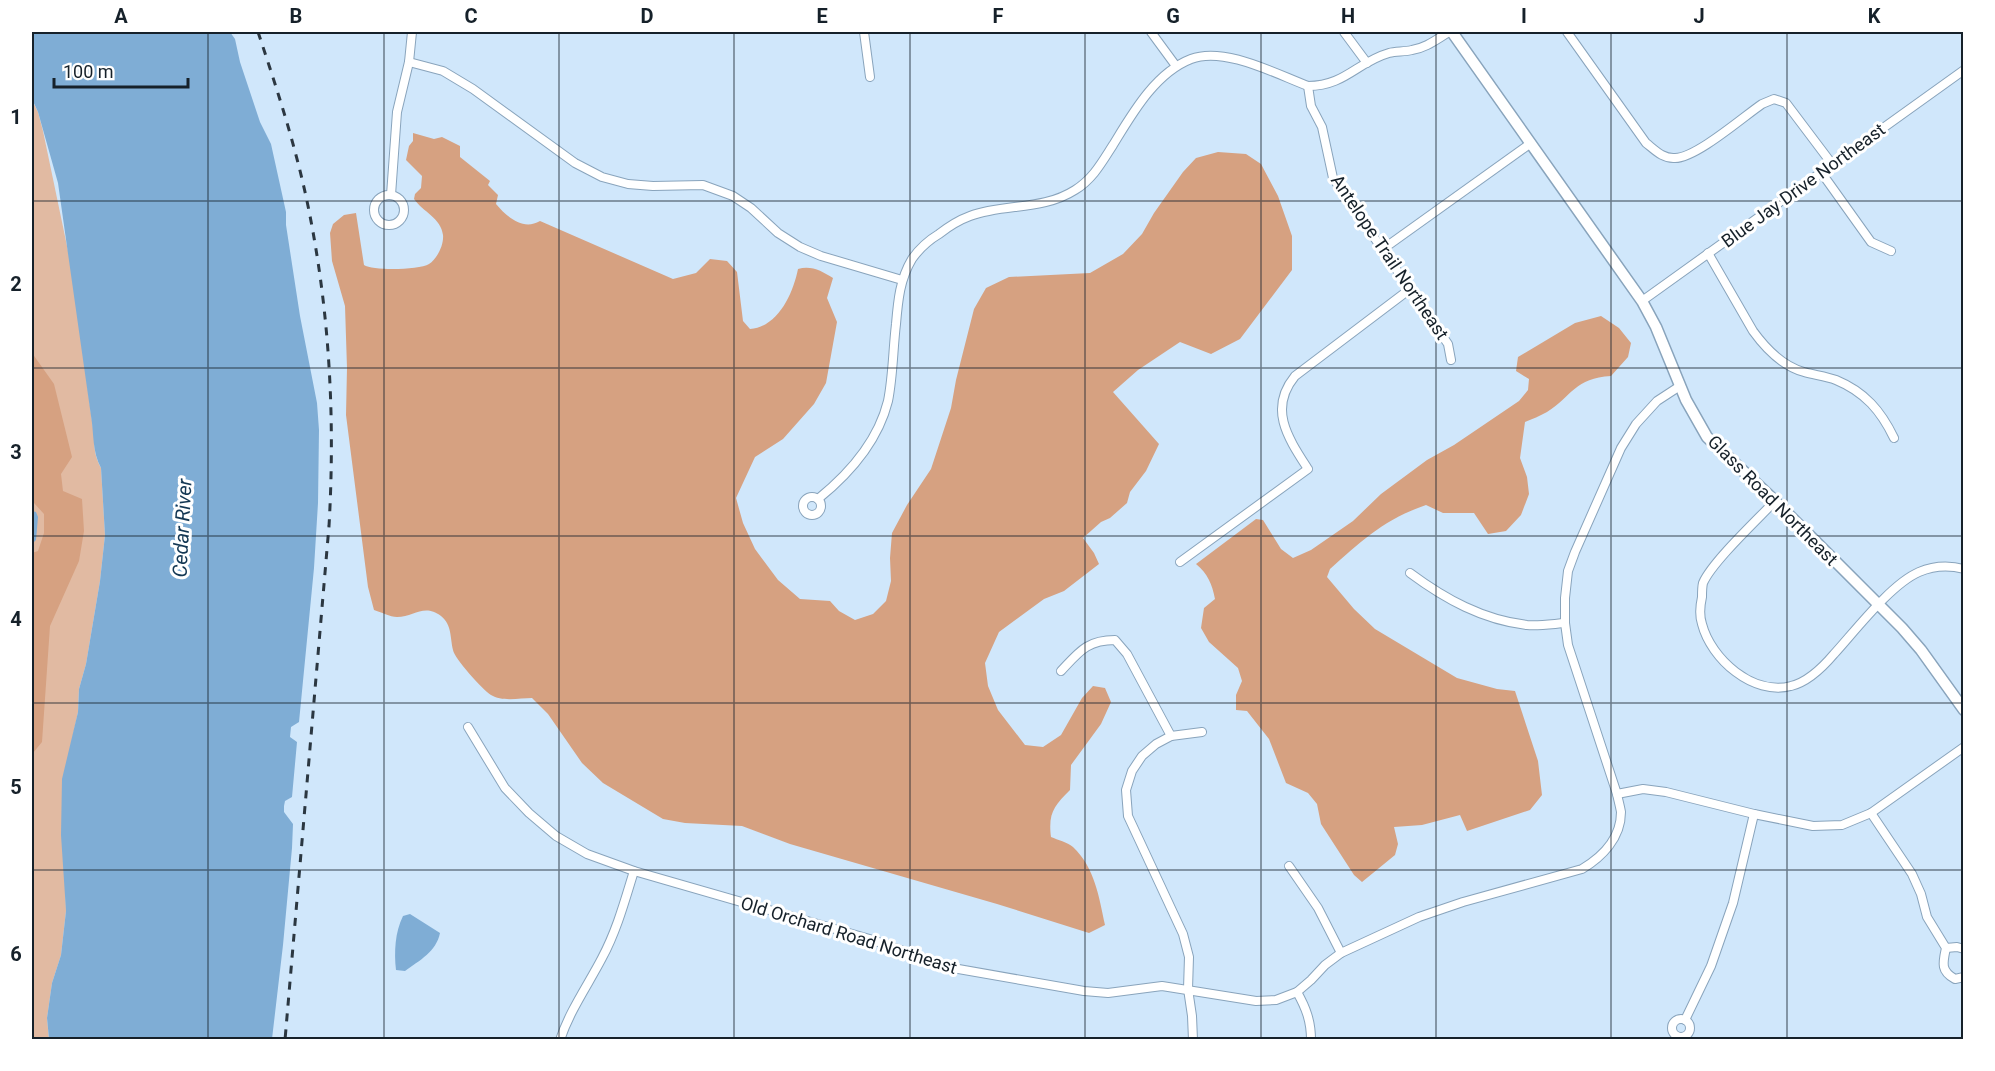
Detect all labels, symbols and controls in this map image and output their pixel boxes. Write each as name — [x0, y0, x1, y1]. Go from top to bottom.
text: A — [114, 4, 128, 28]
text: B — [290, 4, 302, 28]
text: C — [464, 4, 478, 28]
text: D — [641, 4, 654, 28]
text: E — [816, 4, 828, 28]
text: F — [993, 4, 1004, 28]
text: G — [1166, 4, 1180, 28]
text: H — [1341, 4, 1355, 28]
text: I — [1521, 4, 1527, 28]
text: J — [1693, 4, 1705, 28]
text: K — [1868, 4, 1881, 28]
scale bar — [54, 51, 188, 89]
text: 100 m — [63, 61, 114, 82]
text: 1 — [10, 105, 22, 129]
street label: Blue Jay Drive Northeast — [1717, 119, 1889, 251]
street label: Antelope Trail Northeast — [1327, 171, 1453, 344]
text: 2 — [10, 272, 22, 296]
street label: Glass Road Northeast — [1704, 431, 1842, 569]
text: 3 — [10, 440, 22, 464]
water label: Cedar River — [167, 477, 197, 578]
text: 4 — [10, 607, 22, 631]
text: 5 — [10, 775, 22, 799]
street label: Old Orchard Road Northeast — [738, 892, 960, 978]
text: 6 — [10, 942, 22, 966]

